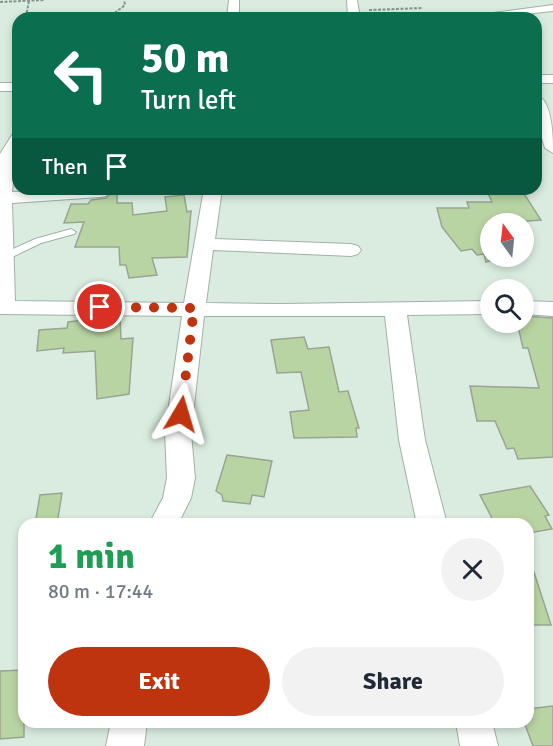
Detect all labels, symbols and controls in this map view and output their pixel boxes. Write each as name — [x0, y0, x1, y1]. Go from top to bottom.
text: 50 m — [141, 33, 230, 84]
icon: left — [42, 36, 120, 114]
text: Turn left — [141, 84, 236, 117]
icon: arrive — [100, 150, 133, 183]
text: Then — [42, 153, 88, 180]
north arrow — [480, 213, 534, 267]
map controls — [480, 213, 534, 333]
button: search — [480, 279, 534, 333]
pin — [74, 281, 125, 332]
icon: arrive — [83, 290, 116, 323]
position arrow — [149, 382, 213, 446]
text: 1 min — [48, 534, 135, 579]
button: close — [441, 538, 504, 601]
text: 80 m · 17:44 — [48, 579, 153, 604]
button: Exit — [48, 647, 270, 716]
button: Share — [282, 647, 504, 716]

